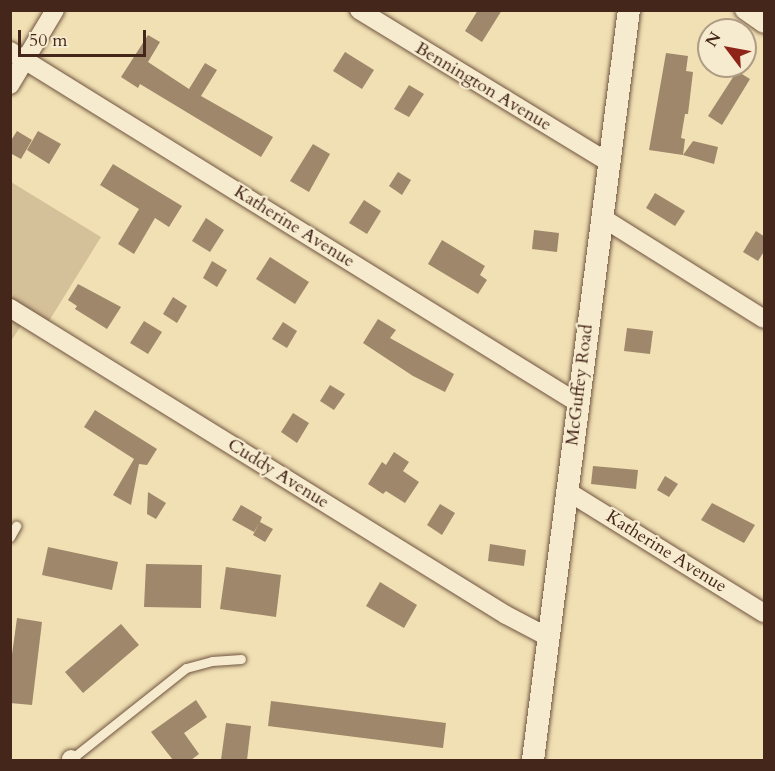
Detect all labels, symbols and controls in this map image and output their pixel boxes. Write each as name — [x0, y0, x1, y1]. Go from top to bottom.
scale bar — [21, 18, 148, 56]
north arrow — [697, 18, 757, 78]
text: 50 m — [29, 28, 68, 53]
text: N — [700, 28, 726, 51]
street label: Bennington Avenue — [411, 38, 555, 136]
street label: Katherine Avenue — [230, 181, 358, 273]
street label: McGuffey Road — [562, 323, 598, 447]
street label: Cuddy Avenue — [223, 434, 333, 514]
street label: Katherine Avenue — [602, 506, 730, 598]

